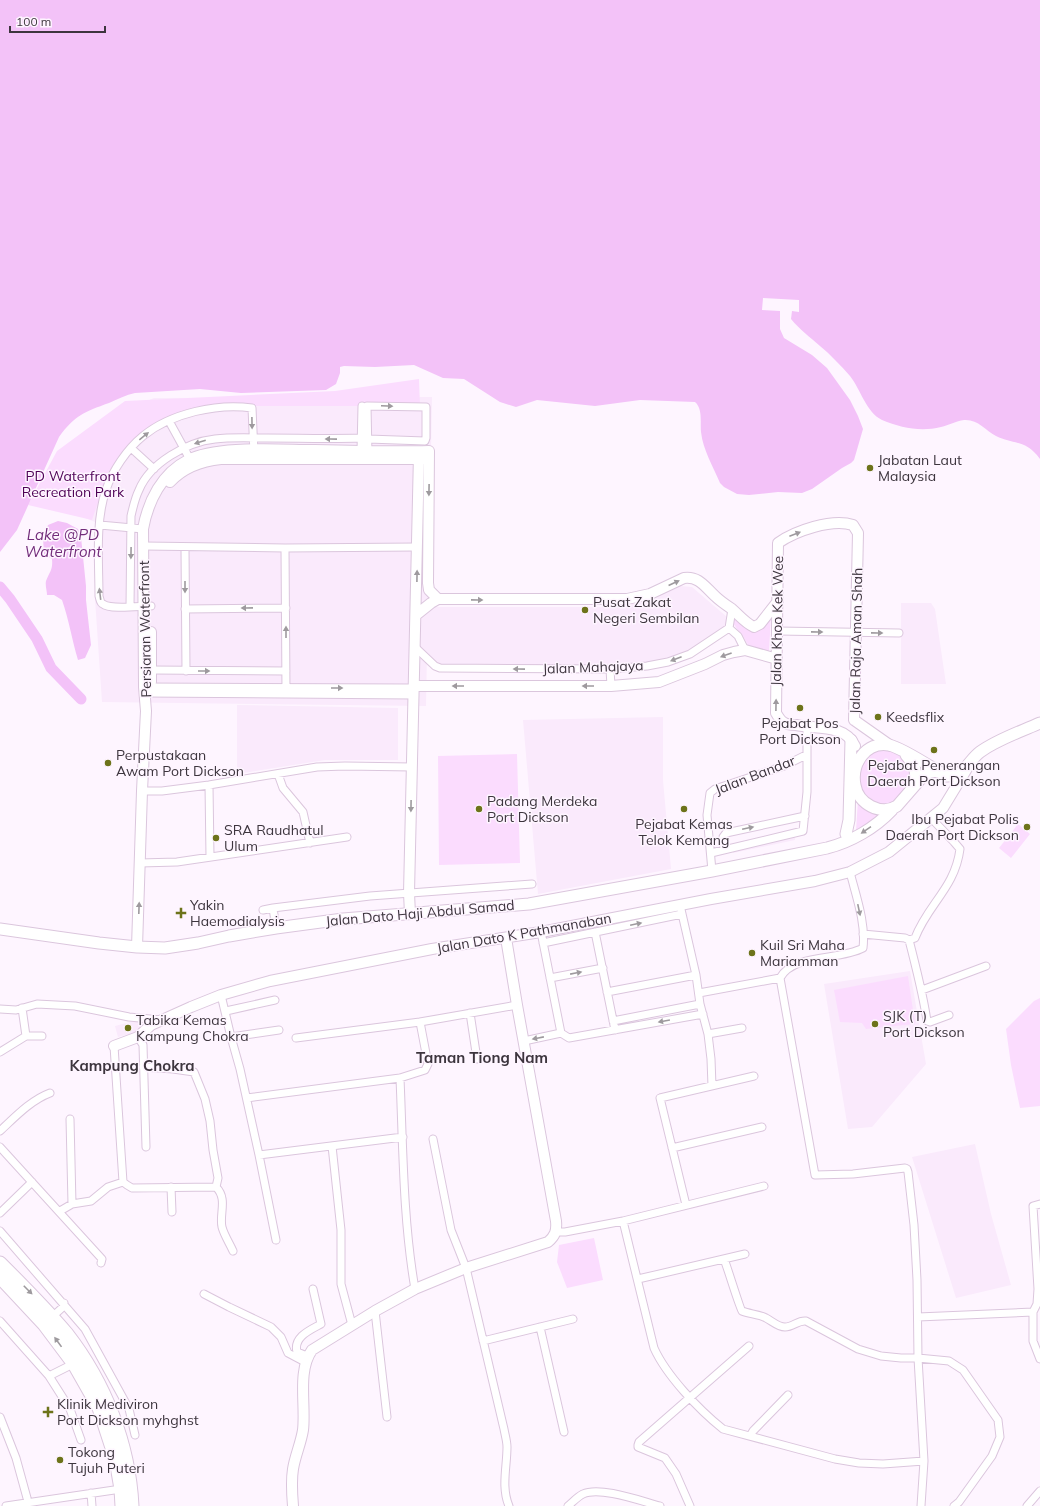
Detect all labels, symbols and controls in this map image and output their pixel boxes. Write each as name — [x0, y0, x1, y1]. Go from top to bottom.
scale bar — [10, 8, 105, 34]
text: 100 m — [16, 14, 51, 29]
one-way arrow — [381, 403, 394, 409]
one-way arrow — [249, 417, 256, 429]
one-way arrow — [139, 432, 149, 441]
one-way arrow — [324, 436, 337, 442]
one-way arrow — [194, 439, 206, 445]
place label: Jabatan Laut Malaysia — [878, 451, 962, 485]
marker: Jabatan Laut Malaysia — [865, 463, 875, 473]
park label: PD Waterfront Recreation Park — [22, 467, 125, 501]
one-way arrow — [425, 484, 432, 496]
water label: Lake @PD Waterfront — [24, 525, 102, 561]
one-way arrow — [789, 530, 801, 536]
one-way arrow — [128, 547, 134, 560]
street label: Jalan Khoo Kek Wee — [767, 556, 787, 686]
street label: Persiaran Waterfront — [135, 560, 155, 698]
street label: Jalan Raja Aman Shah — [846, 568, 866, 714]
one-way arrow — [413, 570, 420, 582]
one-way arrow — [669, 580, 680, 586]
one-way arrow — [182, 581, 188, 594]
one-way arrow — [97, 588, 103, 601]
place label: Pusat Zakat Negeri Sembilan — [593, 593, 700, 627]
one-way arrow — [471, 597, 484, 603]
one-way arrow — [240, 605, 253, 611]
marker: Pusat Zakat Negeri Sembilan — [580, 605, 590, 615]
one-way arrow — [283, 625, 289, 638]
one-way arrow — [811, 629, 824, 635]
one-way arrow — [871, 630, 884, 636]
one-way arrow — [720, 652, 732, 658]
street label: Jalan Mahajaya — [542, 656, 644, 678]
one-way arrow — [669, 656, 681, 662]
one-way arrow — [512, 666, 525, 672]
one-way arrow — [198, 668, 211, 674]
one-way arrow — [451, 683, 464, 689]
one-way arrow — [581, 683, 594, 689]
one-way arrow — [331, 685, 344, 691]
one-way arrow — [773, 698, 779, 711]
marker: Pejabat Pos Port Dickson — [795, 703, 805, 713]
place label: Keedsflix — [886, 708, 945, 726]
marker: Keedsflix — [873, 712, 883, 722]
place label: Pejabat Pos Port Dickson — [759, 714, 841, 748]
marker: Pejabat Penerangan Daerah Port Dickson — [929, 745, 939, 755]
place label: Perpustakaan Awam Port Dickson — [116, 746, 244, 780]
street label: Jalan Bandar — [712, 751, 799, 799]
place label: Pejabat Penerangan Daerah Port Dickson — [867, 756, 1001, 790]
marker: Perpustakaan Awam Port Dickson — [103, 758, 113, 768]
place label: Padang Merdeka Port Dickson — [487, 792, 597, 826]
one-way arrow — [408, 800, 414, 813]
marker: Padang Merdeka Port Dickson — [474, 804, 484, 814]
marker: Pejabat Kemas Telok Kemang — [679, 804, 689, 814]
place label: Ibu Pejabat Polis Daerah Port Dickson — [886, 810, 1019, 844]
place label: Pejabat Kemas Telok Kemang — [635, 815, 733, 849]
place label: SRA Raudhatul Ulum — [224, 821, 324, 855]
marker: Ibu Pejabat Polis Daerah Port Dickson — [1022, 822, 1032, 832]
one-way arrow — [741, 824, 754, 830]
one-way arrow — [861, 826, 871, 834]
marker: SRA Raudhatul Ulum — [211, 833, 221, 843]
place label: Yakin Haemodialysis — [189, 896, 285, 930]
street label: Jalan Dato Haji Abdul Samad — [325, 896, 515, 930]
one-way arrow — [136, 901, 142, 914]
one-way arrow — [857, 904, 863, 916]
marker: Yakin Haemodialysis — [175, 907, 187, 919]
street label: Jalan Dato K Pathmanaban — [435, 909, 613, 957]
one-way arrow — [630, 920, 642, 926]
place label: Kuil Sri Maha Mariamman — [760, 936, 845, 970]
marker: Kuil Sri Maha Mariamman — [747, 948, 757, 958]
one-way arrow — [570, 970, 582, 976]
place label: SJK (T) Port Dickson — [883, 1007, 965, 1041]
place label: Tabika Kemas Kampung Chokra — [136, 1011, 249, 1045]
one-way arrow — [658, 1018, 670, 1024]
marker: SJK (T) Port Dickson — [870, 1019, 880, 1029]
marker: Tabika Kemas Kampung Chokra — [123, 1023, 133, 1033]
one-way arrow — [531, 1035, 544, 1041]
district label: Taman Tiong Nam — [416, 1048, 548, 1067]
district label: Kampung Chokra — [69, 1056, 195, 1075]
one-way arrow — [23, 1285, 33, 1295]
one-way arrow — [54, 1337, 62, 1348]
place label: Klinik Mediviron Port Dickson myhghst — [57, 1395, 199, 1429]
marker: Klinik Mediviron Port Dickson myhghst — [42, 1406, 54, 1418]
place label: Tokong Tujuh Puteri — [68, 1443, 145, 1477]
marker: Tokong Tujuh Puteri — [55, 1455, 65, 1465]

